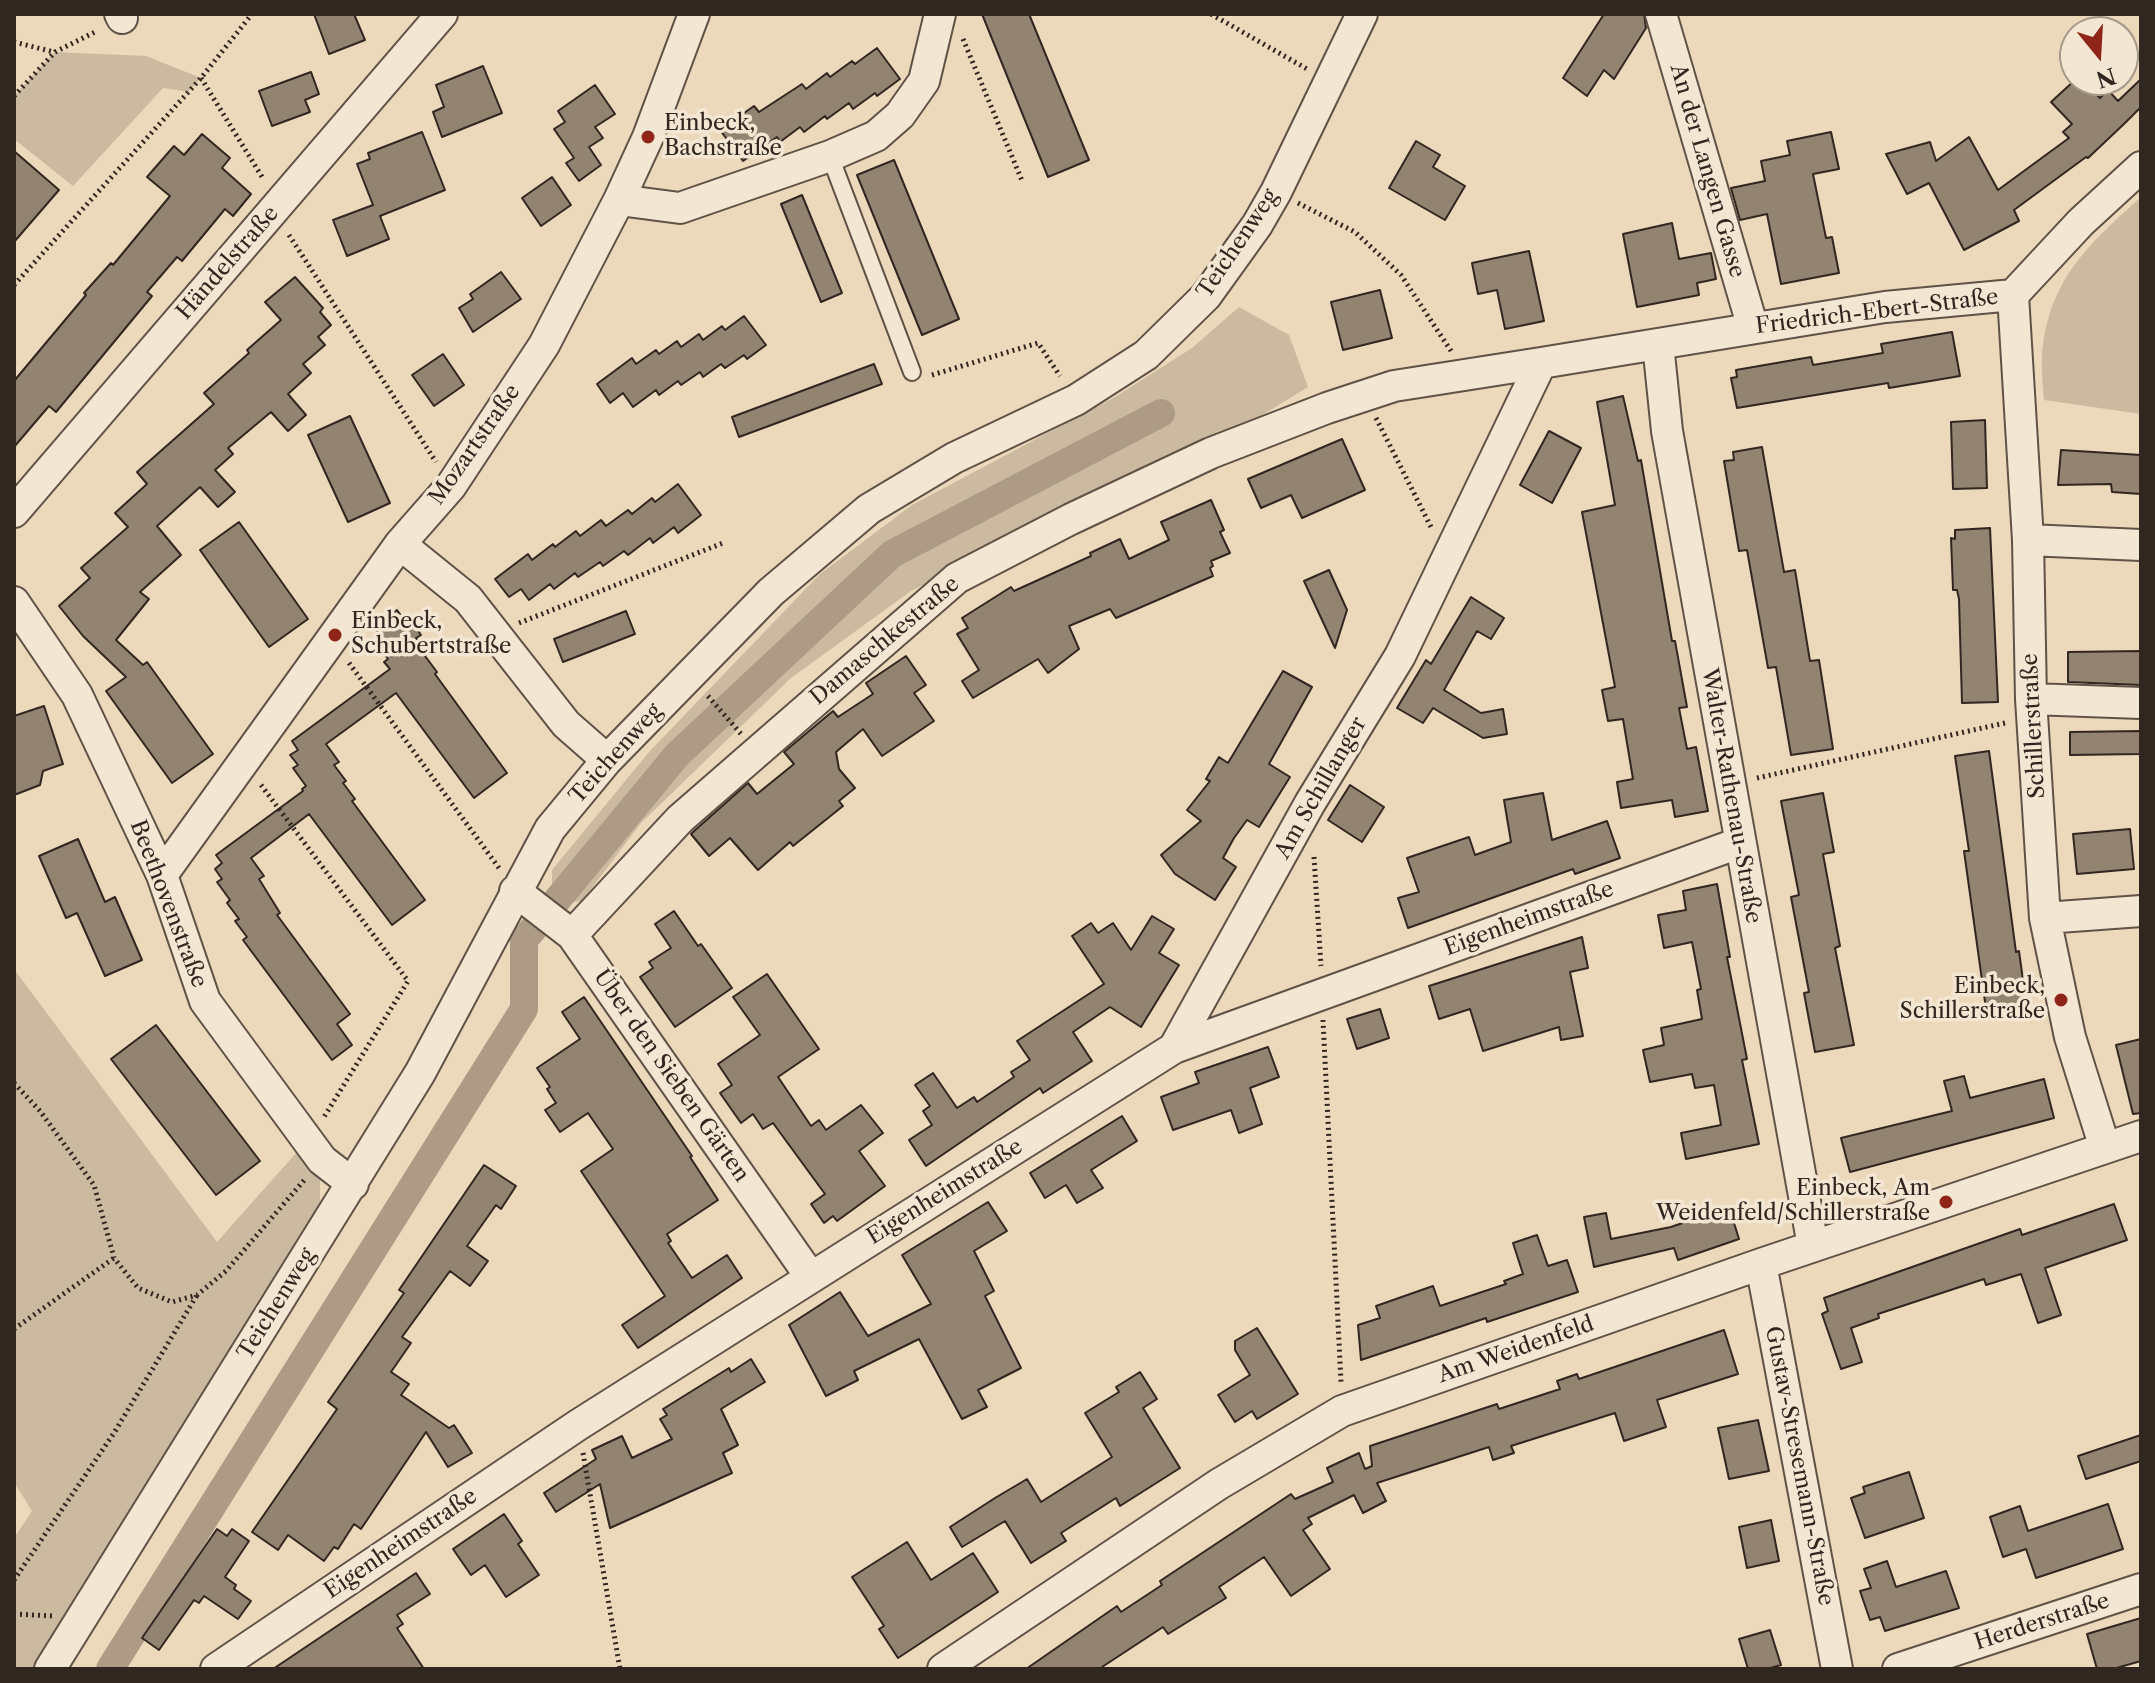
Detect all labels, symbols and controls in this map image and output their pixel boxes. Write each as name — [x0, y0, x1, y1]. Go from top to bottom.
north arrow — [2059, 16, 2139, 96]
street label: An der Langen Gasse — [1664, 61, 1750, 281]
text: N — [2093, 62, 2119, 93]
place label: Einbeck, Bachstraße — [664, 111, 782, 162]
marker: Einbeck, Bachstraße — [639, 128, 657, 146]
street label: Teichenweg — [1192, 184, 1284, 304]
street label: Händelstraße — [171, 201, 285, 325]
street label: Friedrich-Ebert-Straße — [1754, 284, 2000, 340]
street label: Mozartstraße — [424, 380, 526, 510]
street label: Damaschkestraße — [805, 571, 965, 711]
place label: Einbeck, Schubertstraße — [351, 609, 511, 660]
marker: Einbeck, Schubertstraße — [326, 626, 344, 644]
street label: Schillerstraße — [2017, 653, 2051, 799]
street label: Walter-Rathenau-Straße — [1696, 666, 1766, 926]
street label: Teichenweg — [564, 698, 668, 810]
street label: Am Schillanger — [1270, 712, 1372, 864]
street label: Beethovenstraße — [124, 816, 212, 992]
street label: Eigenheimstraße — [1441, 876, 1617, 962]
street label: Über den Sieben Gärten — [588, 965, 754, 1187]
place label: Einbeck, Schillerstraße — [1900, 974, 2045, 1026]
marker: Einbeck, Schillerstraße — [2052, 991, 2070, 1009]
street label: Eigenheimstraße — [862, 1134, 1028, 1250]
place label: Einbeck, Am Weidenfeld/Schillerstraße — [1656, 1176, 1930, 1228]
marker: Einbeck, Am Weidenfeld/Schillerstraße — [1937, 1193, 1955, 1211]
street label: Teichenweg — [232, 1244, 322, 1364]
street label: Am Weidenfeld — [1435, 1311, 1597, 1389]
street label: Gustav-Stresemann-Straße — [1759, 1324, 1839, 1608]
street label: Eigenheimstraße — [320, 1483, 482, 1605]
street label: Herderstraße — [1971, 1588, 2113, 1656]

